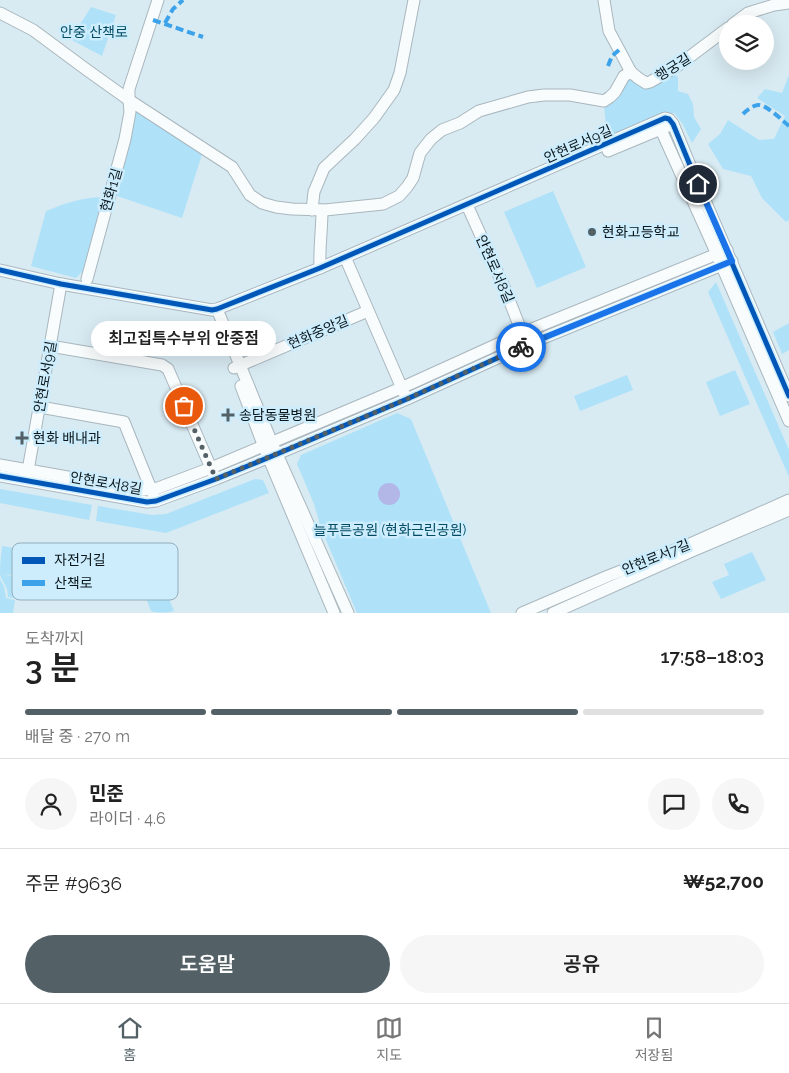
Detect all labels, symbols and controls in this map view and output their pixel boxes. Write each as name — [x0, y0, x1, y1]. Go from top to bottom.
map controls — [719, 15, 774, 70]
button: layers — [719, 15, 774, 70]
park label: 안중 산책로 — [60, 24, 128, 40]
street label: 행궁길 — [652, 50, 694, 84]
street label: 안현로서9길 — [542, 122, 614, 166]
pin — [677, 163, 719, 205]
street label: 현화1길 — [97, 166, 125, 214]
icon: home — [684, 170, 712, 198]
place label: 현화고등학교 — [602, 224, 679, 240]
marker: 현화고등학교 — [586, 226, 598, 238]
street label: 안현로서8길 — [473, 233, 517, 305]
street label: 현화중앙길 — [285, 312, 351, 352]
callout: 최고집특수부위 안중점 — [91, 321, 276, 356]
courier — [496, 322, 546, 372]
text: 최고집특수부위 안중점 — [108, 329, 259, 348]
icon: bike — [507, 333, 535, 361]
street label: 안현로서9길 — [31, 340, 59, 414]
pin — [163, 385, 205, 427]
icon: bag — [170, 392, 198, 420]
place label: 송담동물병원 — [239, 407, 316, 423]
marker: 송담동물병원 — [221, 408, 235, 422]
place label: 현화 배내과 — [33, 430, 101, 446]
marker: 현화 배내과 — [15, 431, 29, 445]
street label: 안현로서8길 — [69, 469, 143, 497]
park label: 늘푸른공원 (현화근린공원) — [314, 522, 467, 538]
street label: 안현로서7길 — [620, 536, 692, 578]
legend — [12, 543, 178, 600]
text: 자전거길 — [54, 552, 106, 568]
text: 산책로 — [54, 575, 93, 591]
text: 도착까지 — [25, 629, 84, 648]
text: 17:58–18:03 — [661, 645, 764, 667]
text: 3 분 — [25, 649, 80, 686]
text: 배달 중 · 270 m — [25, 727, 130, 746]
button: person — [25, 778, 77, 830]
button: chat — [648, 778, 700, 830]
button: phone — [712, 778, 764, 830]
text: 민준 — [89, 782, 124, 804]
text: 라이더 · 4.6 — [89, 809, 166, 828]
text: ₩52,700 — [683, 870, 764, 892]
text: 주문 #9636 — [25, 872, 122, 894]
button: 도움말 — [25, 935, 390, 993]
button: 공유 — [400, 935, 764, 993]
tab: 홈 — [116, 1014, 144, 1064]
tab: 지도 — [375, 1014, 403, 1064]
tab: 저장됨 — [635, 1014, 673, 1064]

